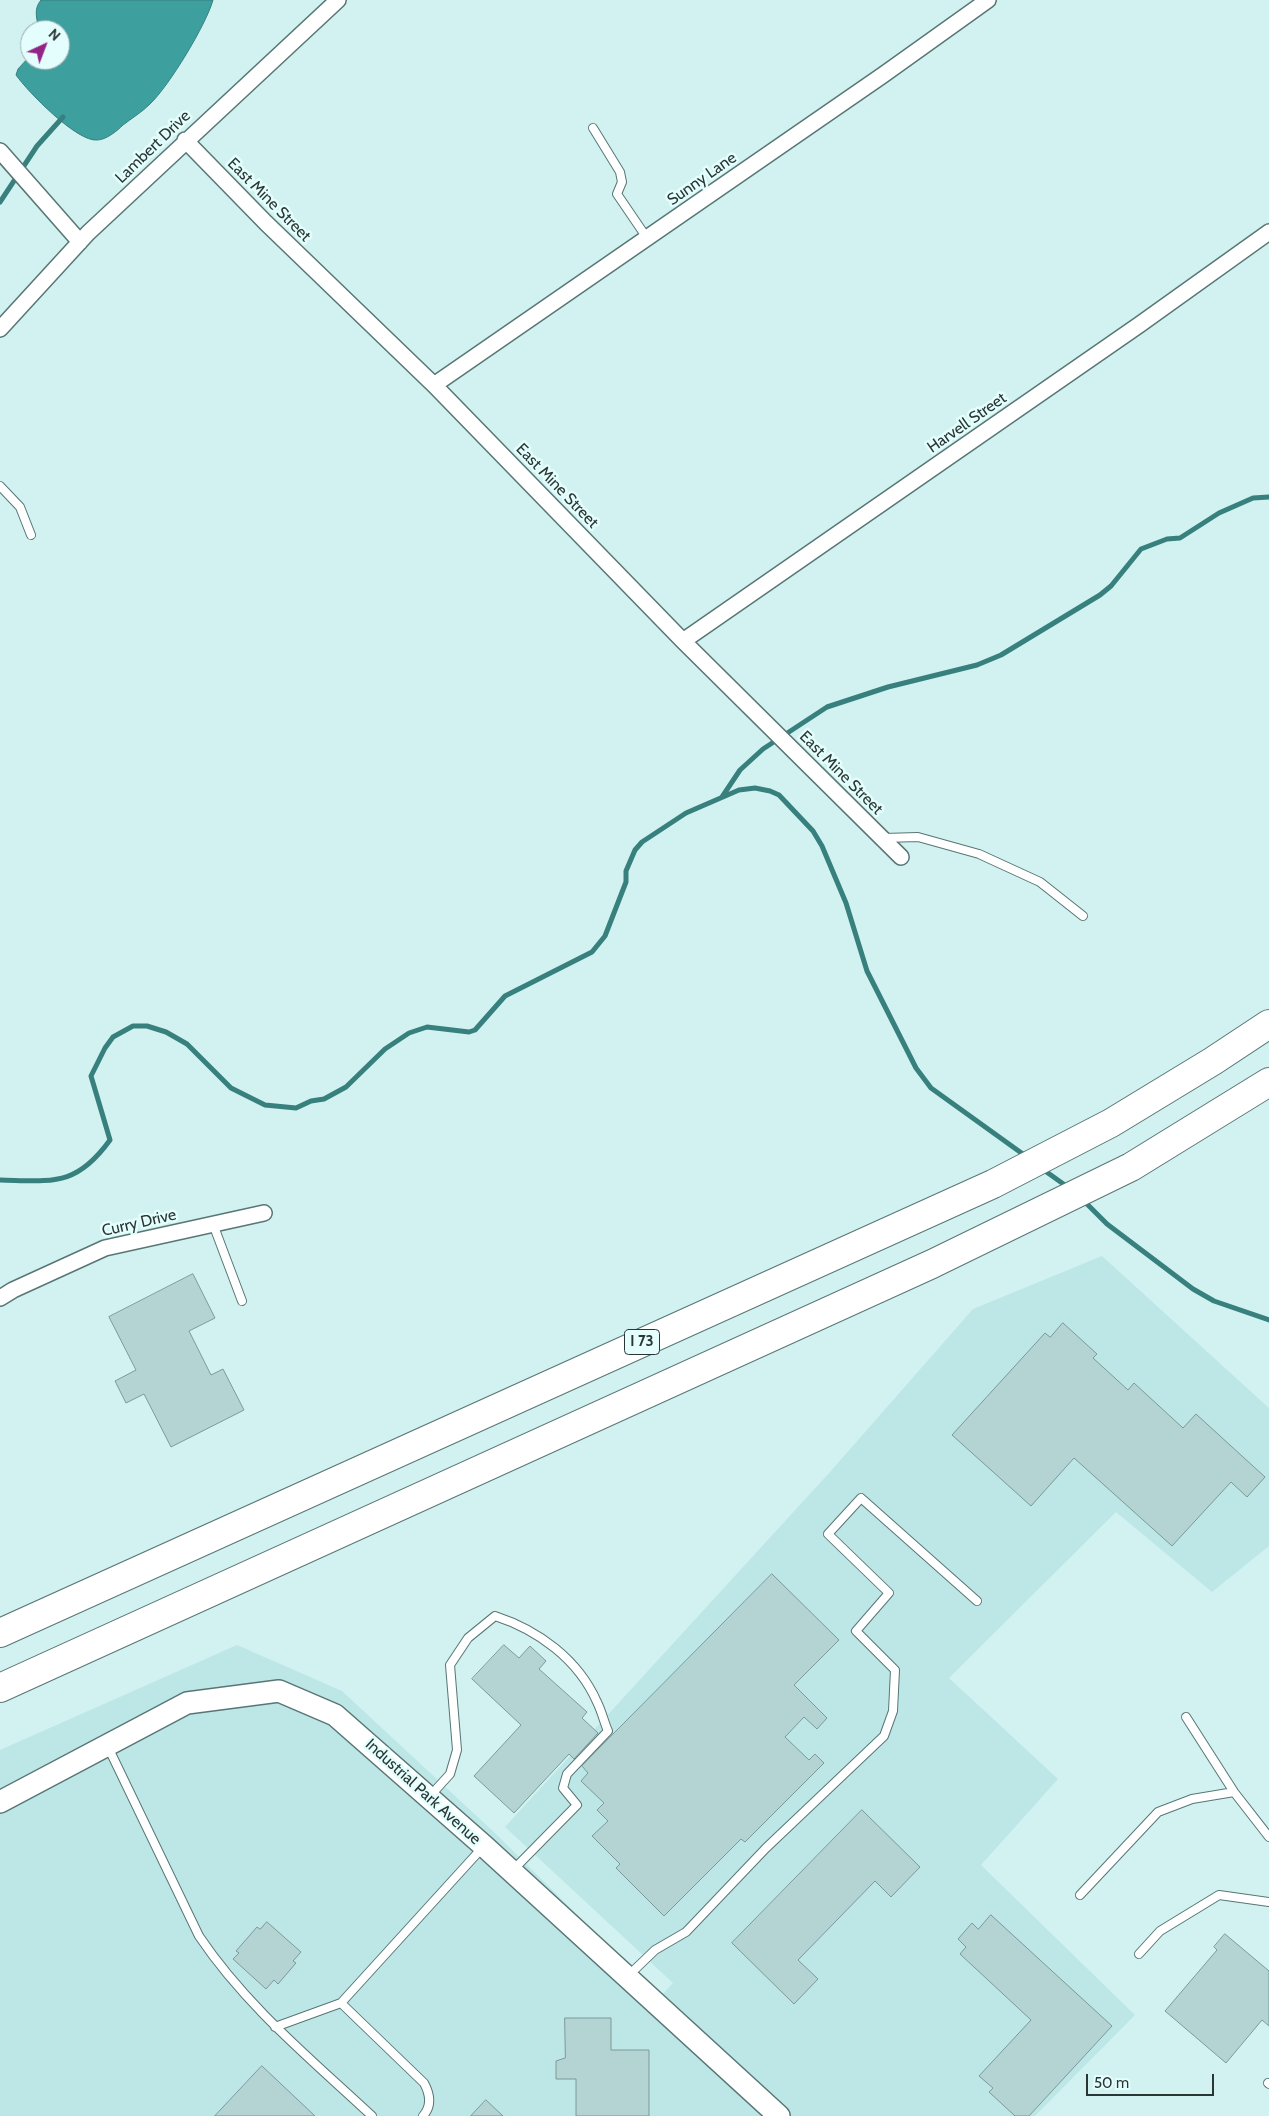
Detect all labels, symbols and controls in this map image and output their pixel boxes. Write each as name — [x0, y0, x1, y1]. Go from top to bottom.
north arrow — [20, 20, 70, 70]
text: N — [45, 25, 64, 45]
street label: Lambert Drive — [112, 106, 194, 188]
street label: Sunny Lane — [664, 148, 740, 210]
street label: East Mine Street — [223, 154, 315, 246]
street label: Harvell Street — [924, 389, 1010, 457]
street label: East Mine Street — [512, 440, 602, 532]
street label: East Mine Street — [795, 727, 887, 819]
street label: Curry Drive — [100, 1205, 178, 1241]
road number: I 73 — [624, 1330, 660, 1354]
street label: Industrial Park Avenue — [361, 1735, 485, 1849]
scale bar — [1089, 2064, 1216, 2096]
text: 50 m — [1094, 2074, 1129, 2092]

